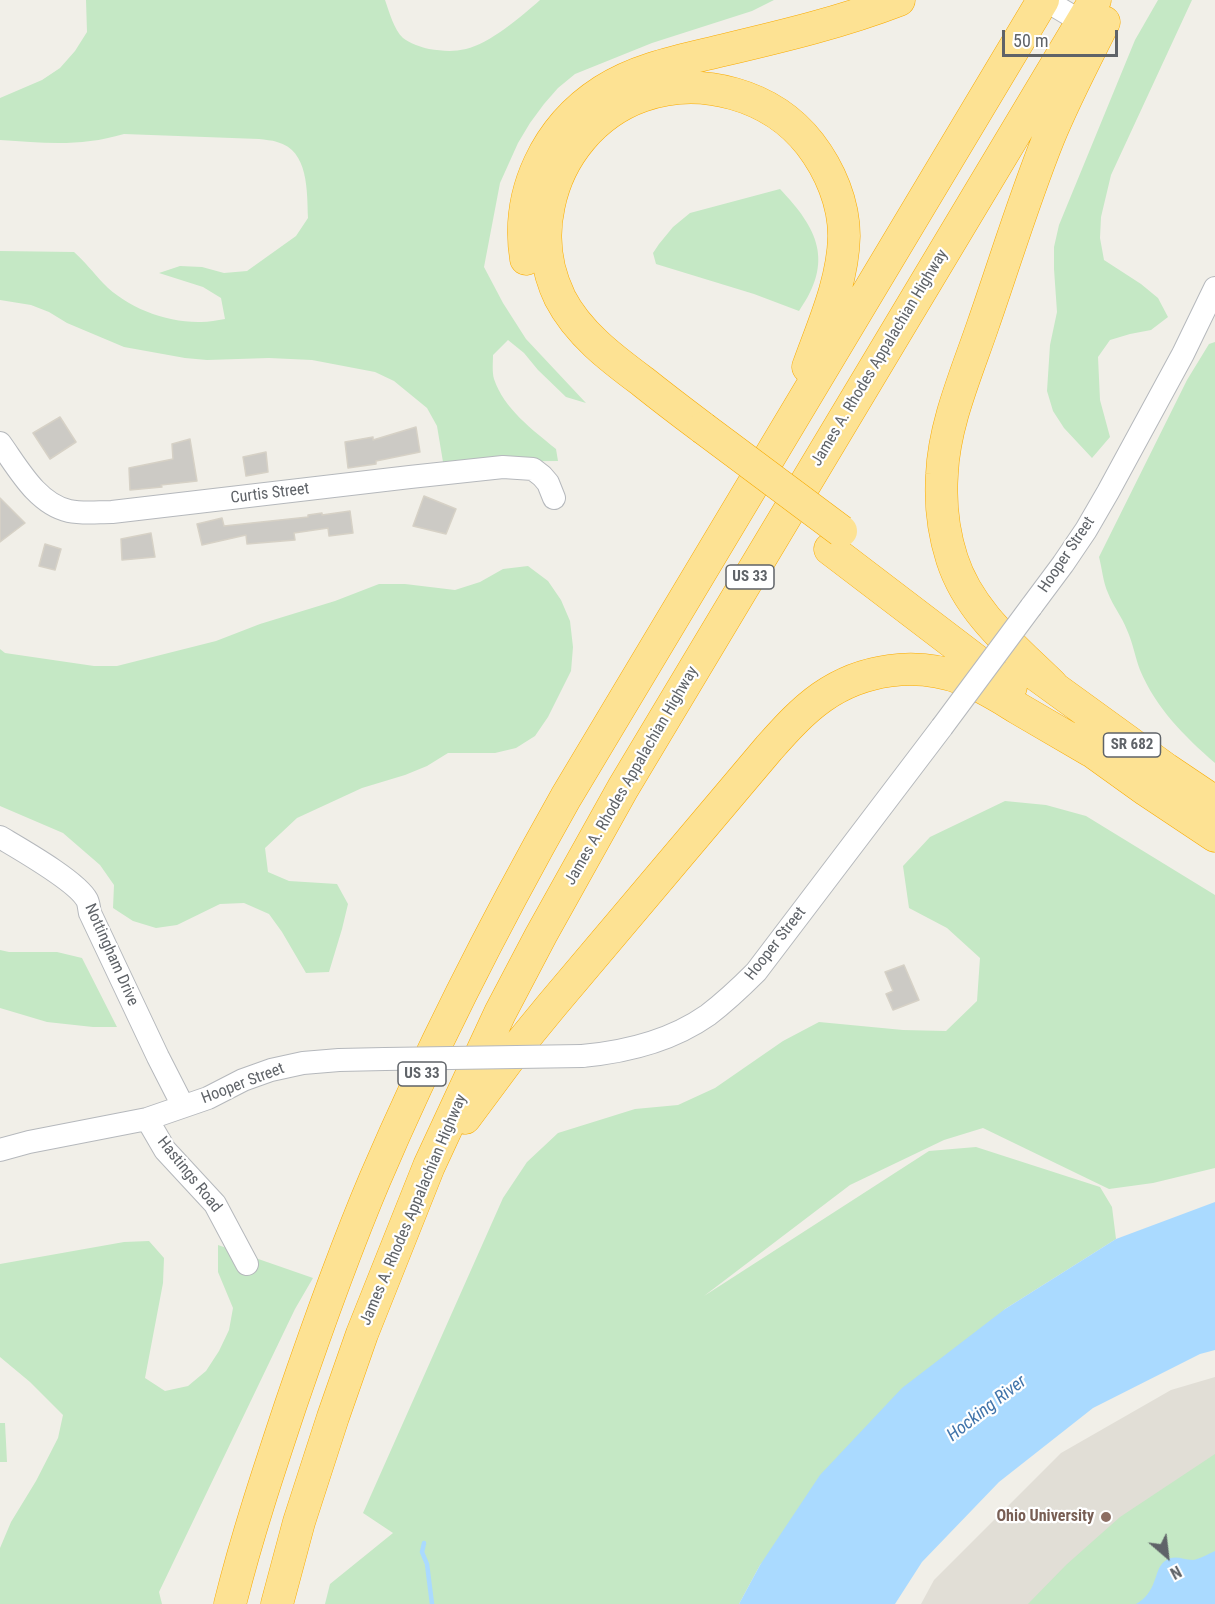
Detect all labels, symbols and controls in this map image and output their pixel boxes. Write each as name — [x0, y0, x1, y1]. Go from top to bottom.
scale bar — [1005, 18, 1120, 56]
text: 50 m — [1013, 30, 1048, 51]
street label: James A. Rhodes Appalachian Highway — [808, 246, 952, 470]
street label: Curtis Street — [230, 480, 310, 508]
street label: Hooper Street — [1035, 513, 1099, 597]
road number: US 33 — [726, 565, 774, 589]
street label: James A. Rhodes Appalachian Highway — [561, 663, 703, 889]
road number: SR 682 — [1104, 733, 1160, 757]
street label: Nottingham Drive — [80, 901, 142, 1009]
street label: Hooper Street — [742, 904, 810, 984]
street label: Hooper Street — [199, 1059, 287, 1109]
road number: US 33 — [398, 1062, 446, 1086]
street label: James A. Rhodes Appalachian Highway — [356, 1091, 472, 1329]
street label: Hastings Road — [153, 1133, 225, 1217]
water label: Hocking River — [943, 1371, 1031, 1447]
place label: Ohio University — [996, 1507, 1094, 1527]
marker: Ohio University — [1099, 1510, 1113, 1524]
north arrow — [1137, 1526, 1197, 1586]
text: N — [1167, 1562, 1184, 1583]

